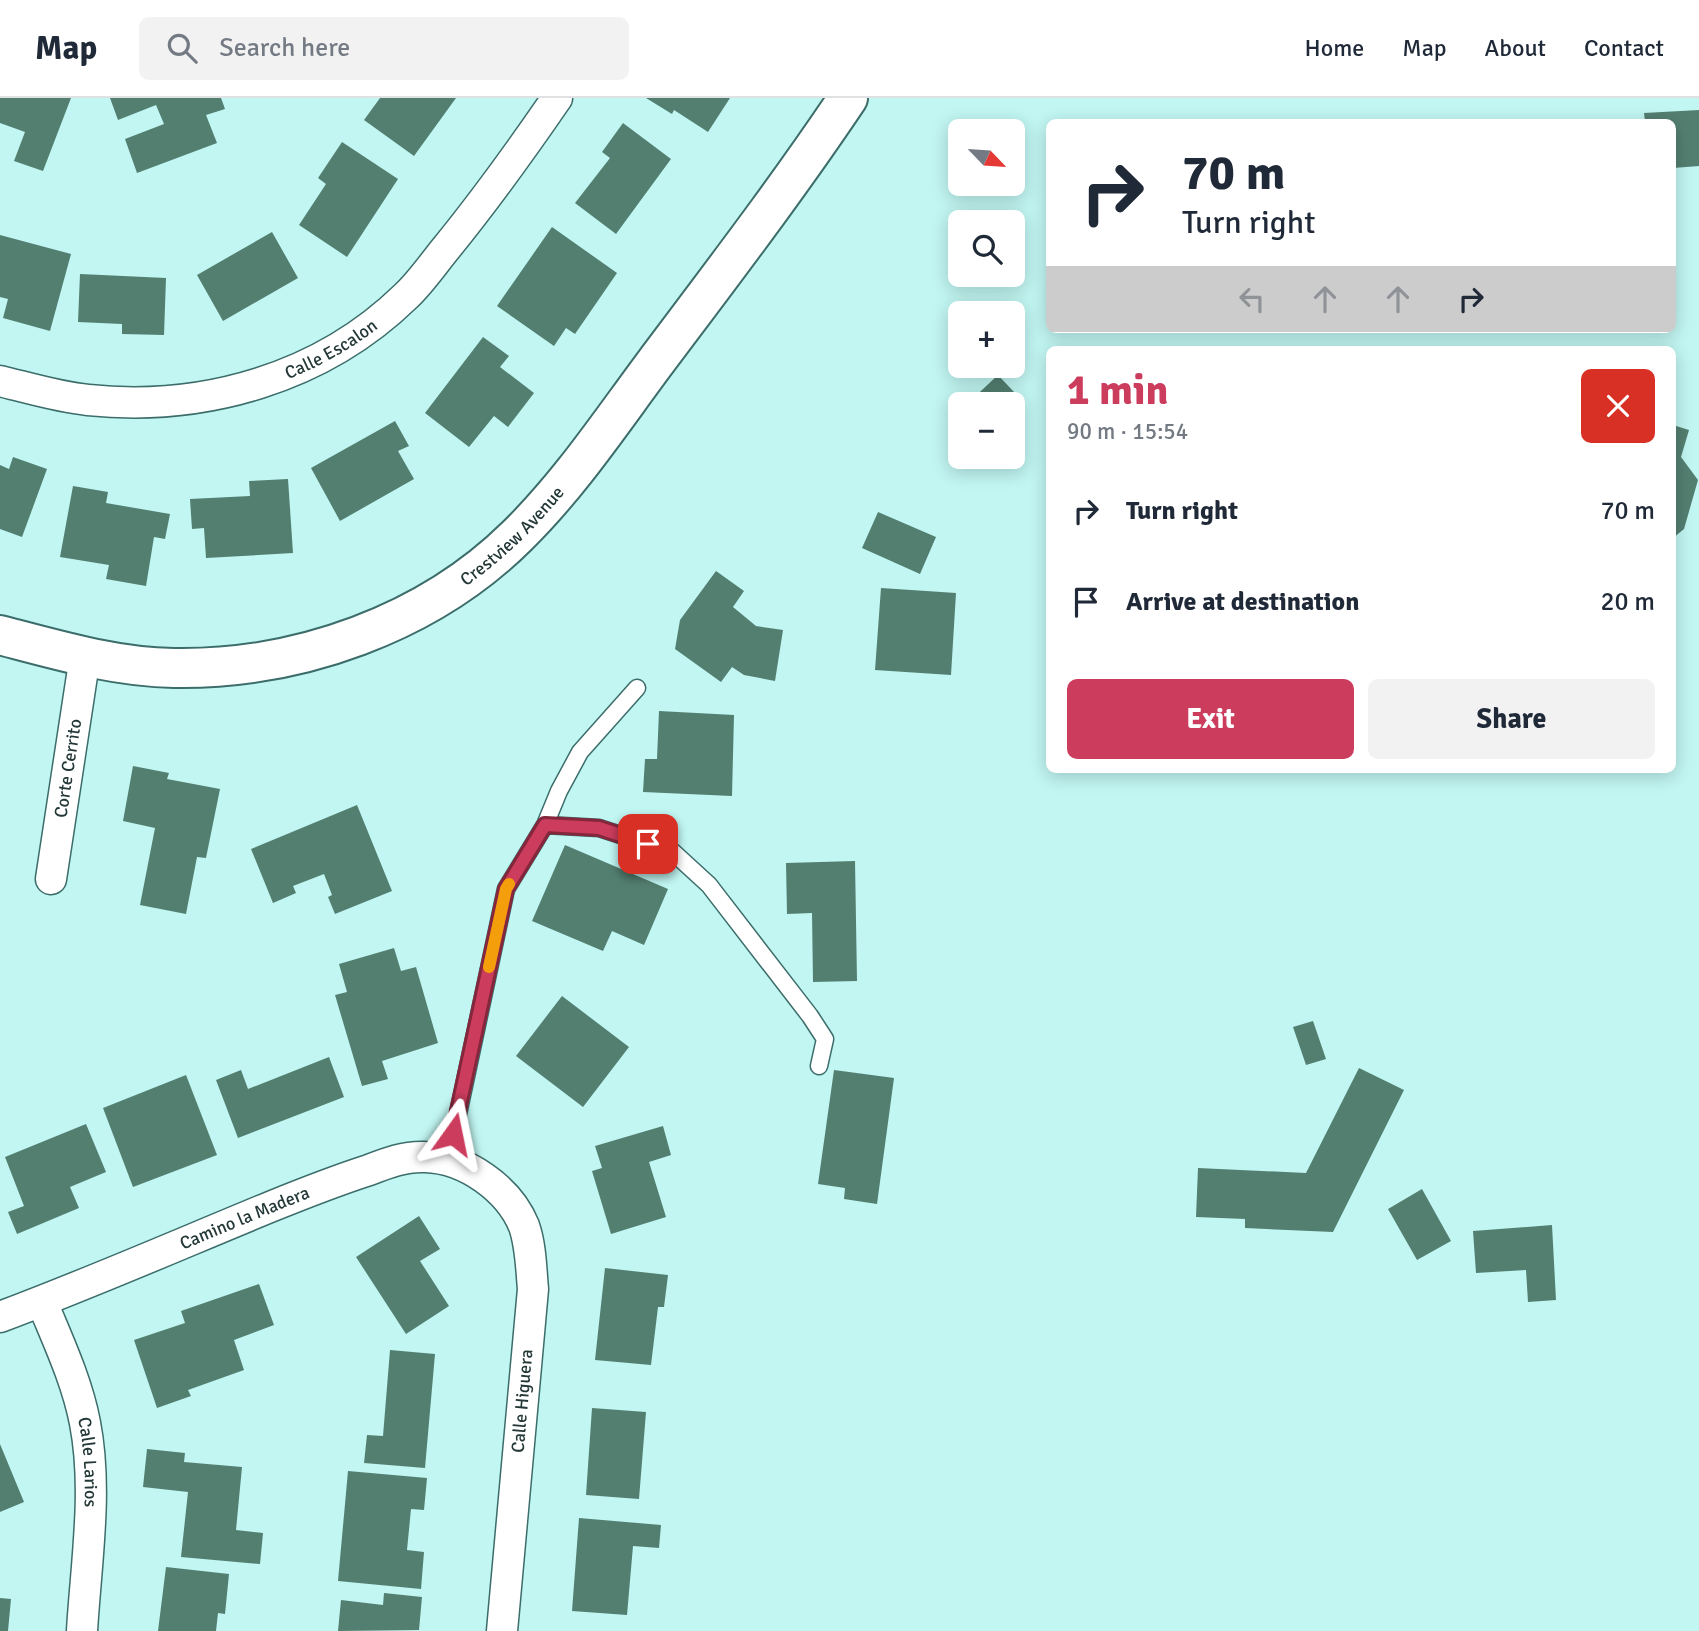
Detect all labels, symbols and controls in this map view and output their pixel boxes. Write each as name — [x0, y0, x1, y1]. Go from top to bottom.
search box — [139, 17, 629, 80]
text: Map — [35, 28, 97, 69]
icon: search — [163, 29, 201, 67]
text: Search here — [219, 32, 350, 64]
text: Home — [1304, 33, 1364, 63]
text: Map — [1402, 33, 1447, 63]
text: About — [1485, 33, 1546, 63]
text: Contact — [1584, 33, 1664, 63]
north arrow — [948, 119, 1026, 196]
map controls — [948, 119, 1025, 469]
text: 70 m — [1182, 143, 1285, 203]
icon: right — [1067, 147, 1158, 238]
text: Turn right — [1182, 203, 1315, 242]
button: search — [948, 210, 1025, 287]
icon: left — [1233, 280, 1271, 318]
icon: ahead — [1306, 280, 1344, 318]
icon: ahead — [1379, 280, 1417, 318]
icon: right — [1452, 280, 1490, 318]
button: + — [948, 301, 1025, 378]
street label: Calle Escalon — [281, 314, 382, 384]
text: 1 min — [1067, 365, 1168, 416]
button: close — [1581, 369, 1655, 443]
button: − — [948, 392, 1025, 469]
text: 90 m · 15:54 — [1067, 417, 1188, 446]
street label: Crestview Avenue — [456, 482, 569, 591]
icon: right — [1067, 492, 1105, 530]
text: Turn right — [1126, 495, 1238, 527]
text: 70 m — [1600, 495, 1655, 527]
icon: arrive — [1067, 583, 1105, 621]
text: Arrive at destination — [1126, 586, 1359, 618]
text: 20 m — [1600, 586, 1655, 618]
button: Exit — [1067, 679, 1354, 759]
button: Share — [1368, 679, 1655, 759]
street label: Corte Cerrito — [49, 717, 86, 819]
pin — [618, 814, 678, 874]
icon: arrive — [629, 825, 667, 863]
position arrow — [416, 1097, 490, 1171]
street label: Camino la Madera — [176, 1181, 313, 1254]
street label: Calle Higuera — [507, 1348, 537, 1454]
street label: Calle Larios — [73, 1415, 102, 1508]

